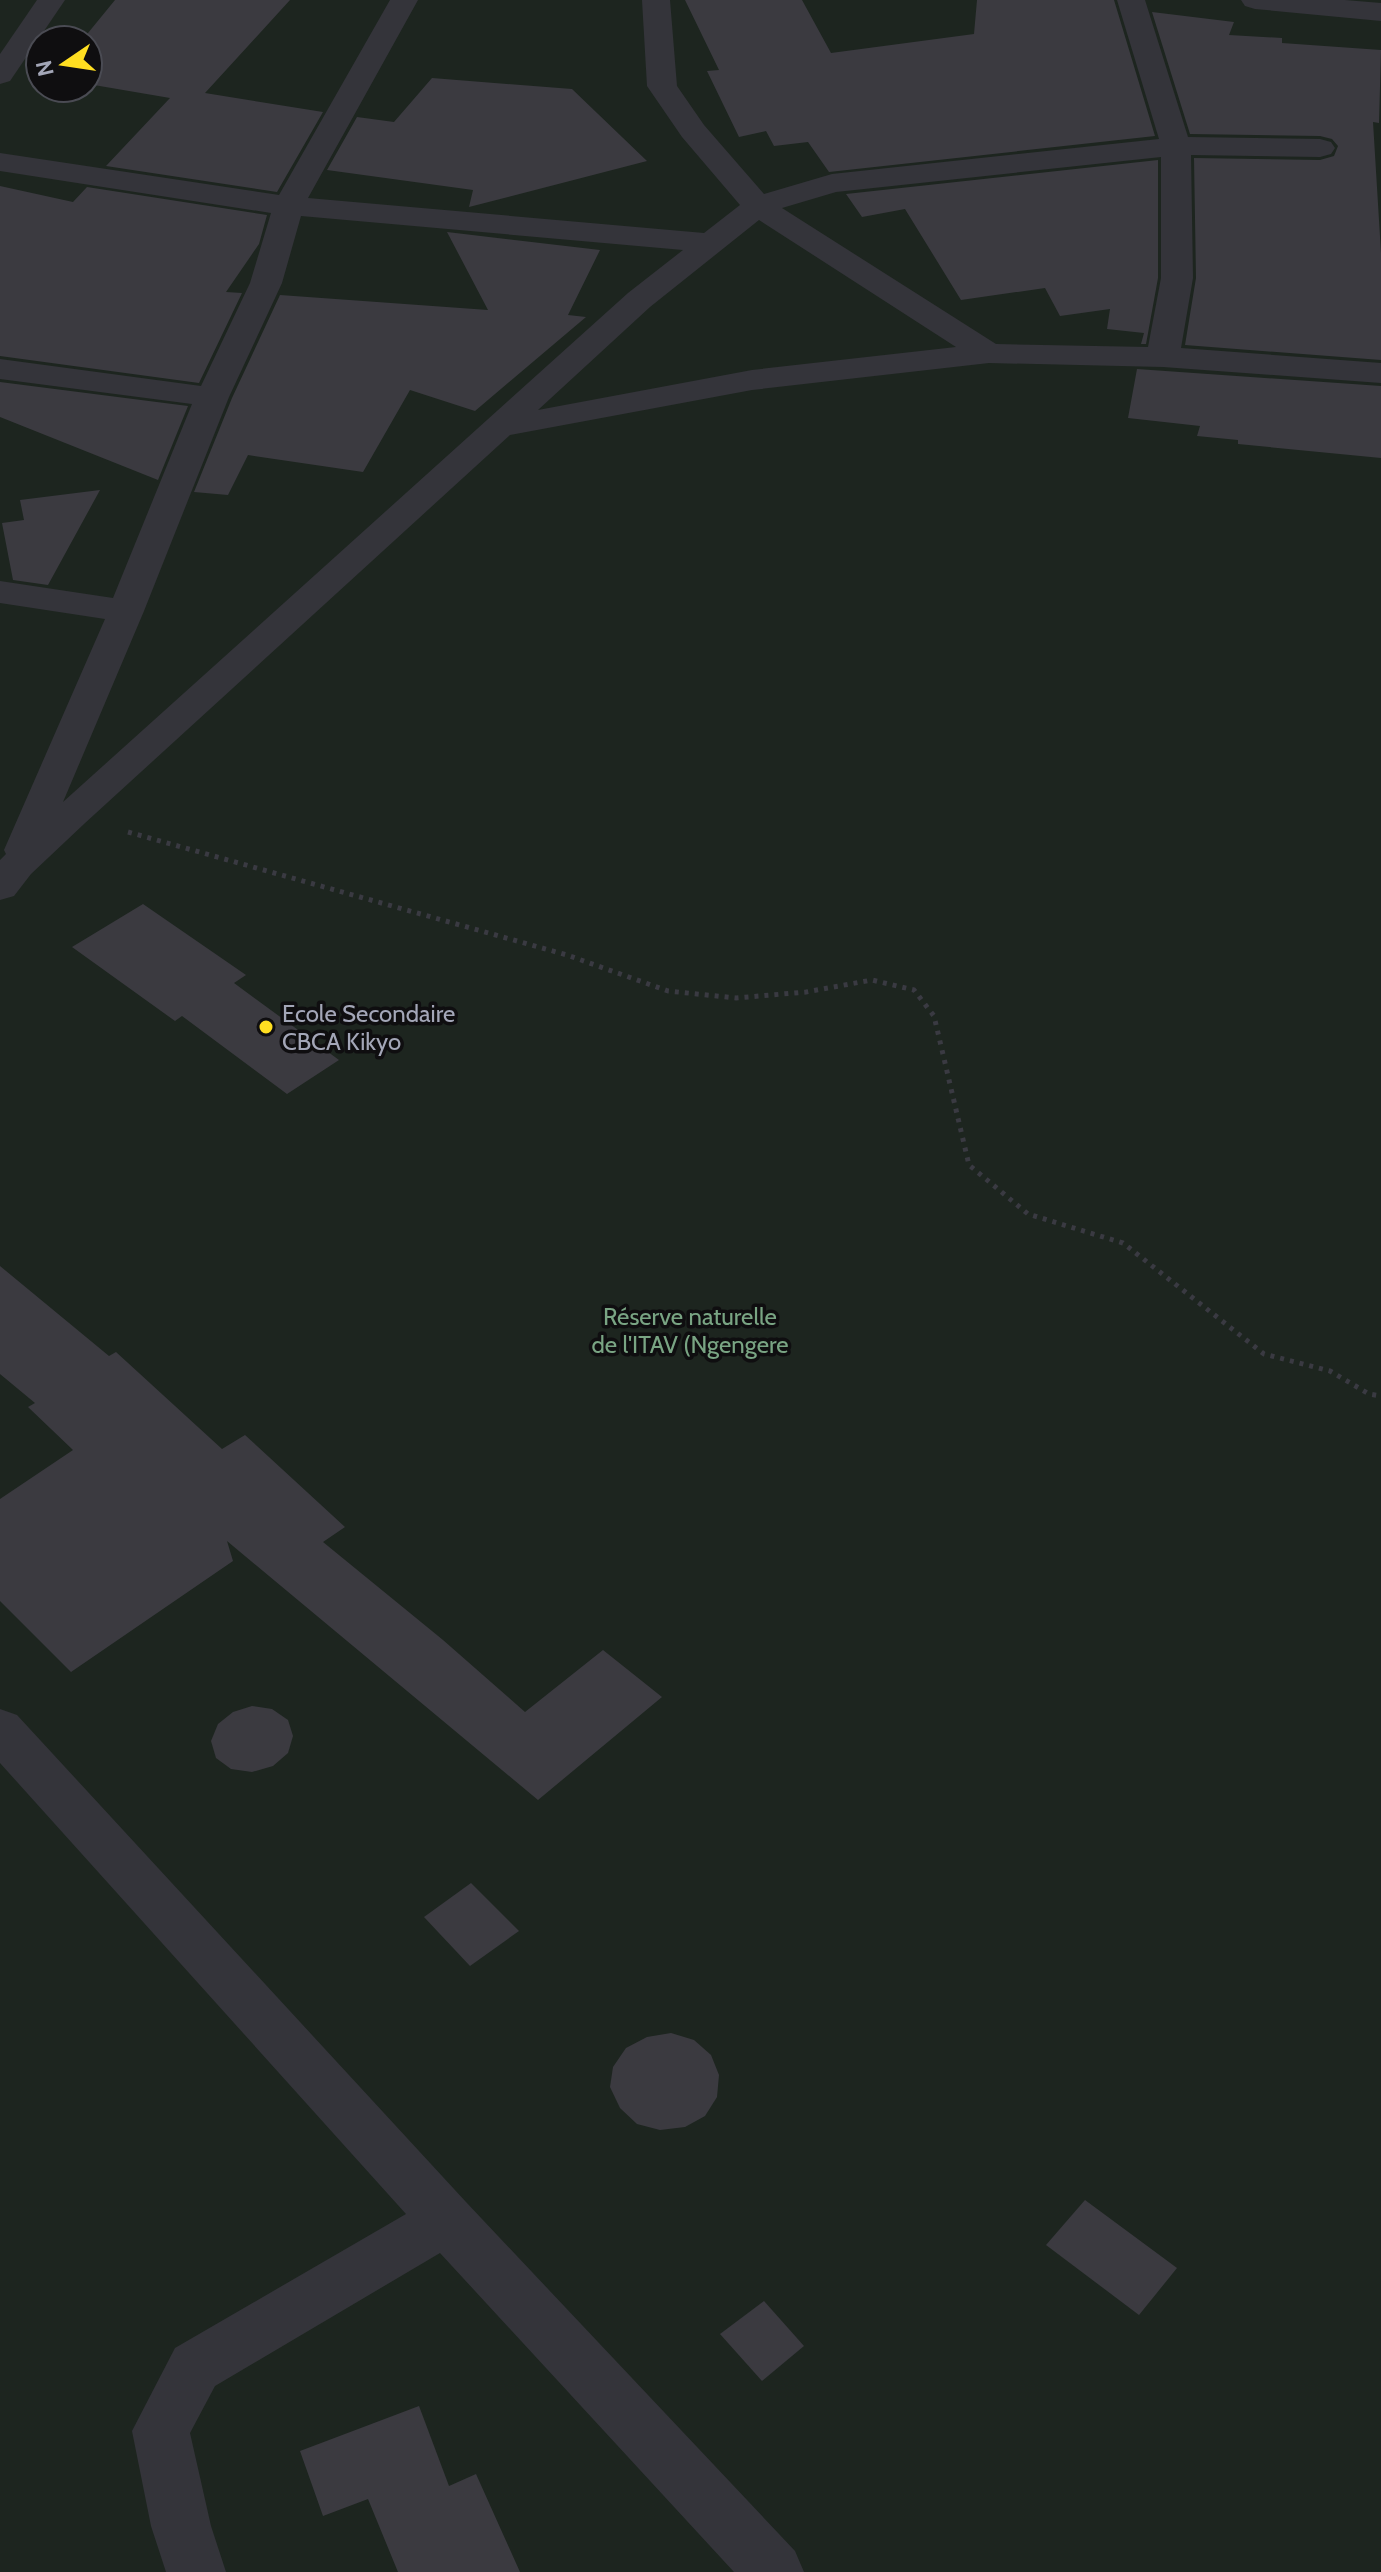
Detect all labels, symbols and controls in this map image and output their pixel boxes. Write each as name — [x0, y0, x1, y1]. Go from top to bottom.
north arrow — [24, 24, 104, 104]
text: N — [30, 58, 60, 79]
place label: Ecole Secondaire CBCA Kikyo — [282, 999, 455, 1056]
marker: Ecole Secondaire CBCA Kikyo — [257, 1018, 275, 1036]
park label: Réserve naturelle de l'ITAV (Ngengere — [591, 1302, 789, 1359]

